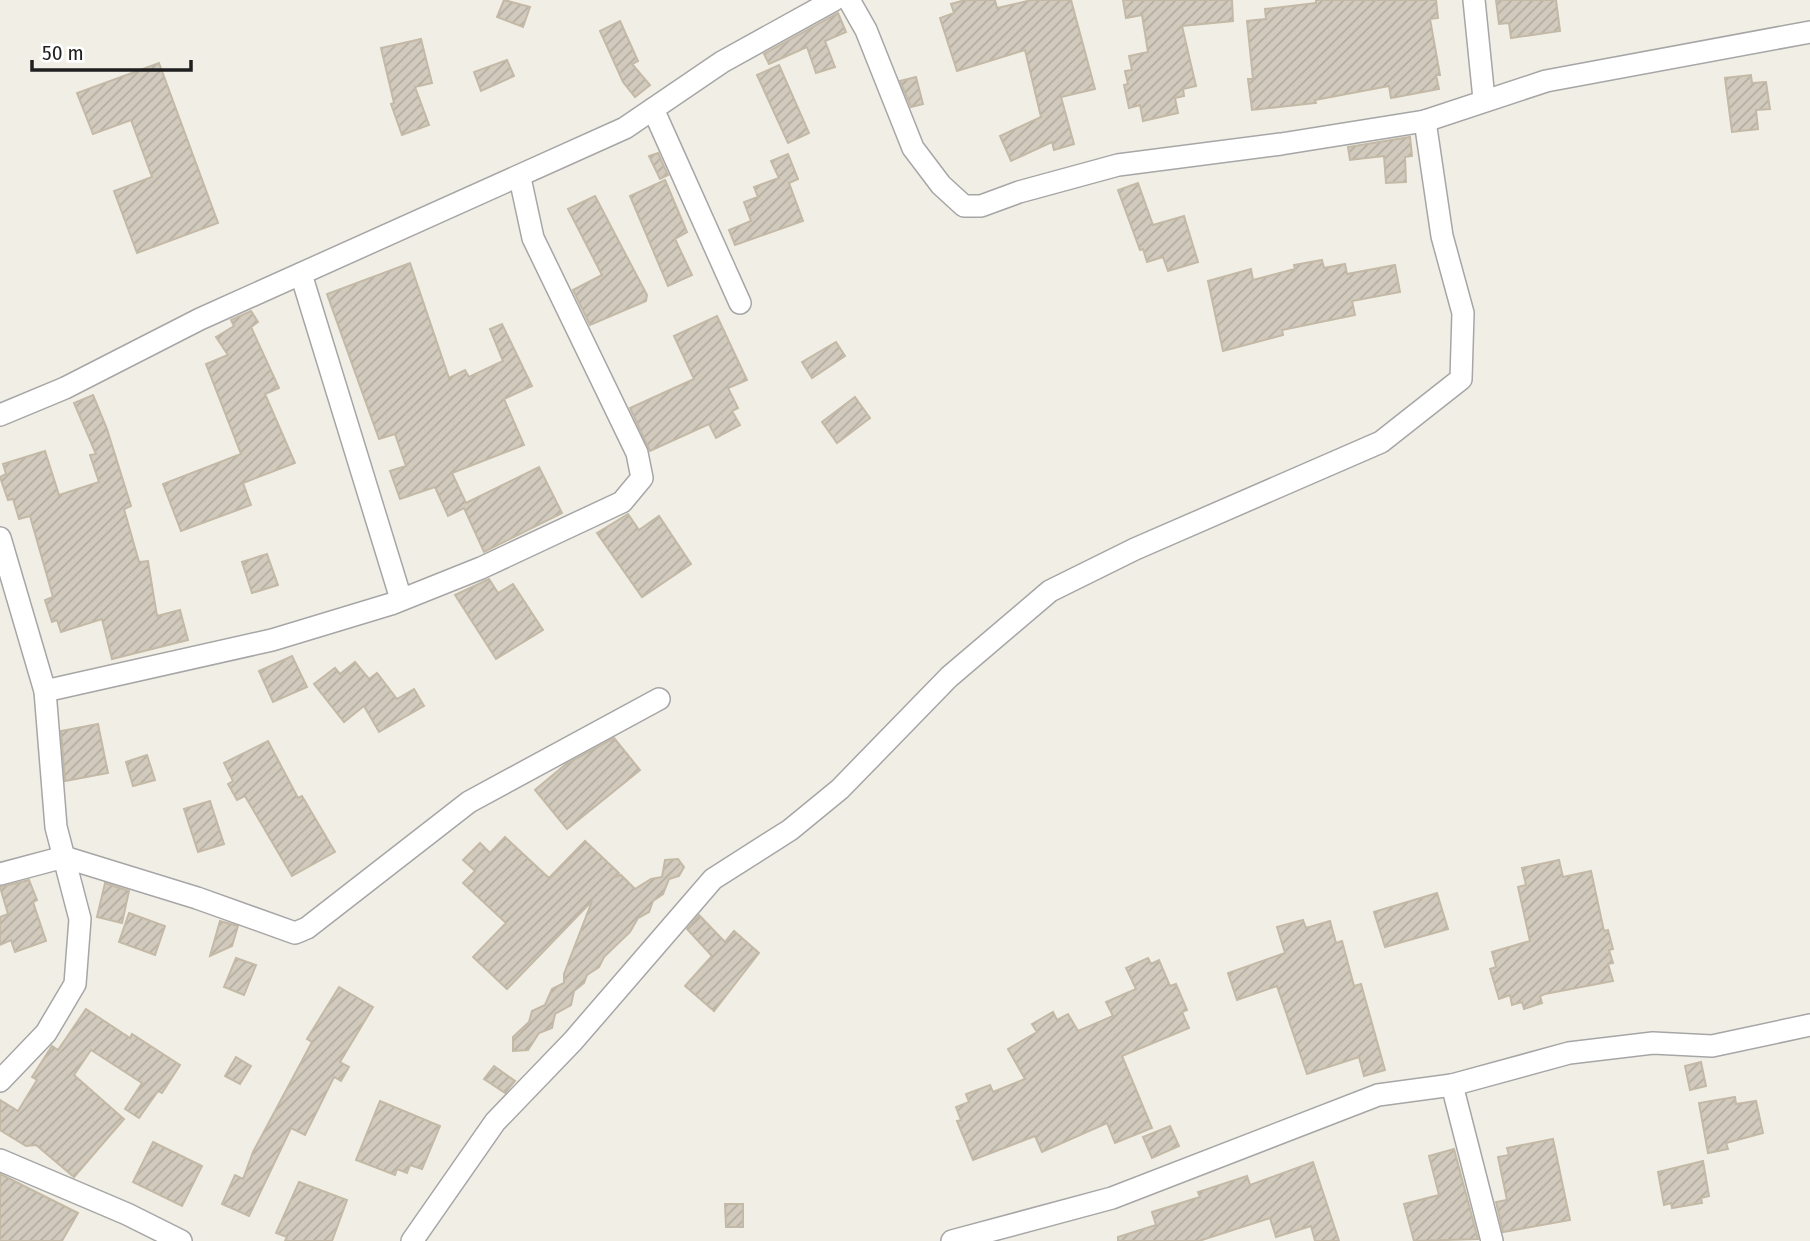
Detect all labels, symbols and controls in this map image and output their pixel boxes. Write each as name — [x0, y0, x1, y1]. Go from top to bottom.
scale bar — [32, 28, 191, 72]
text: 50 m — [42, 40, 84, 66]

